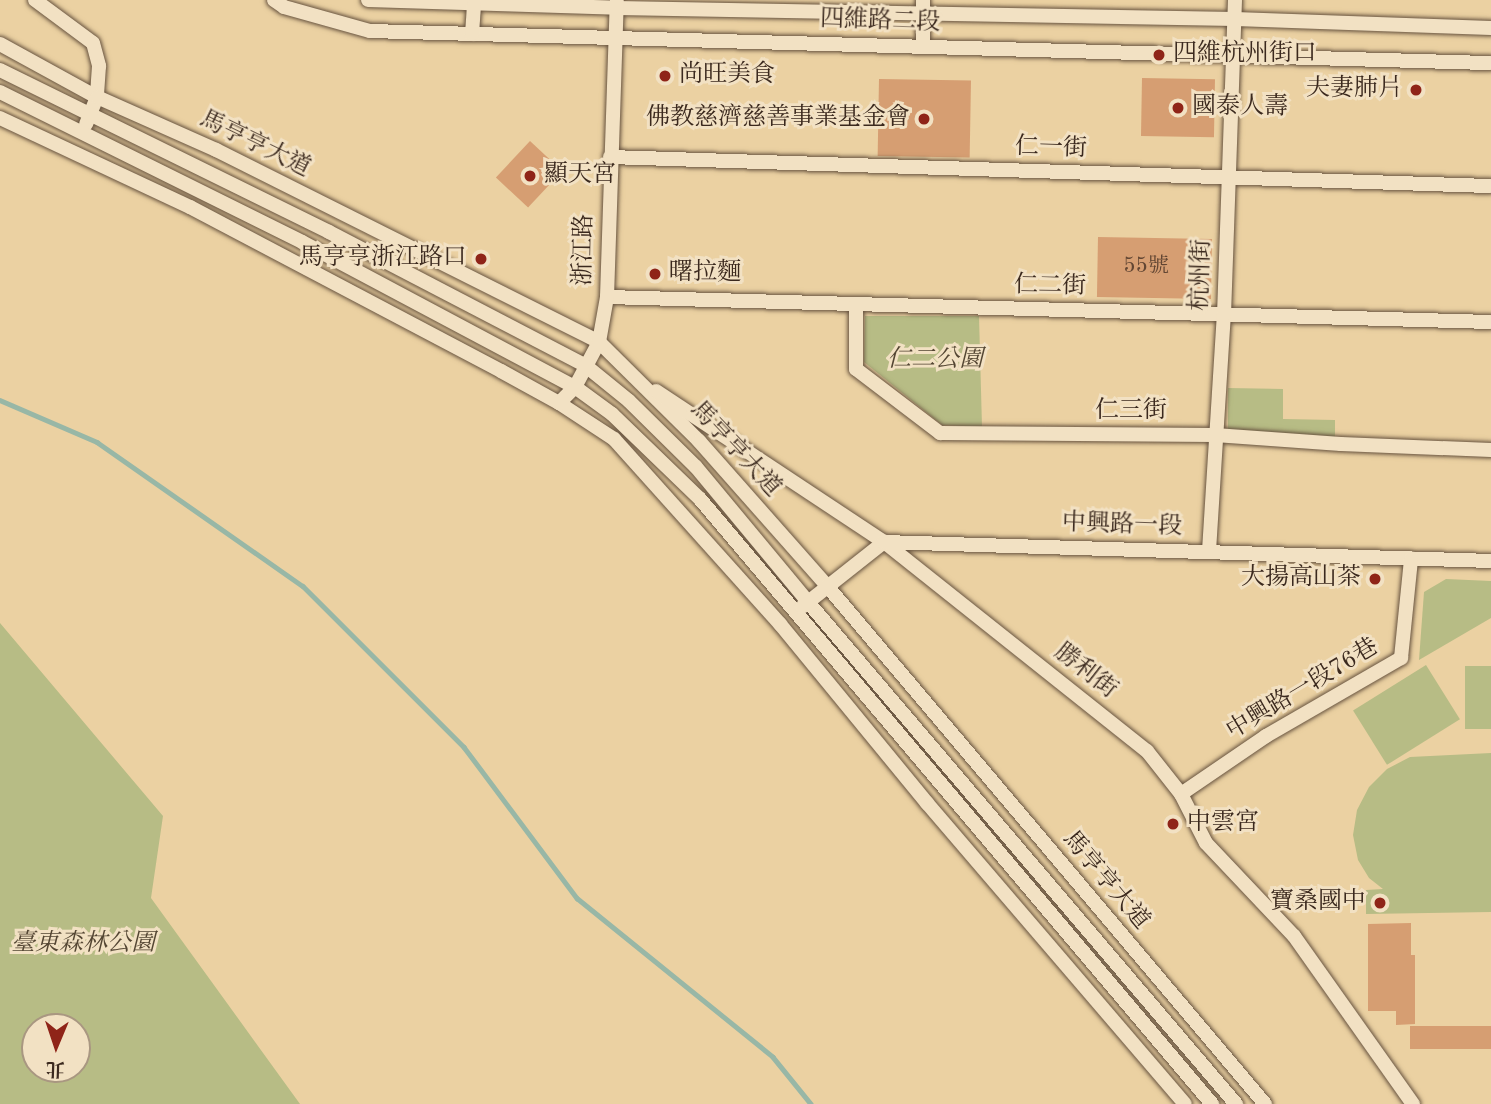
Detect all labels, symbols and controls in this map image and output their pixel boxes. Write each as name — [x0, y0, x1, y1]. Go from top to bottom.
street label: 四維路二段 — [820, 6, 940, 38]
place label: 四維杭州街口 — [1173, 41, 1317, 69]
marker: 四維杭州街口 — [1151, 47, 1167, 63]
place label: 尚旺美食 — [679, 62, 775, 90]
marker: 尚旺美食 — [657, 68, 673, 84]
place label: 夫妻肺片 — [1306, 76, 1402, 104]
marker: 夫妻肺片 — [1408, 82, 1424, 98]
place label: 國泰人壽 — [1192, 94, 1288, 122]
marker: 國泰人壽 — [1170, 100, 1186, 116]
place label: 佛教慈濟慈善事業基金會 — [646, 105, 910, 133]
street label: 馬亨亨大道 — [195, 106, 315, 184]
marker: 佛教慈濟慈善事業基金會 — [916, 111, 932, 127]
street label: 仁一街 — [1015, 133, 1087, 165]
place label: 顯天宮 — [544, 162, 616, 190]
marker: 顯天宮 — [522, 168, 538, 184]
street label: 浙江路 — [570, 214, 600, 286]
street label: 杭州街 — [1186, 239, 1218, 311]
place label: 馬亨亨浙江路口 — [299, 245, 467, 273]
marker: 馬亨亨浙江路口 — [473, 251, 489, 267]
house number: 55號 — [1123, 254, 1169, 280]
place label: 曙拉麵 — [669, 260, 741, 288]
marker: 曙拉麵 — [647, 266, 663, 282]
street label: 仁二街 — [1014, 272, 1086, 302]
park label: 仁二公園 — [887, 347, 983, 375]
street label: 馬亨亨大道 — [684, 396, 786, 504]
street label: 仁三街 — [1095, 398, 1167, 426]
street label: 中興路一段 — [1062, 510, 1182, 542]
place label: 大揚高山茶 — [1241, 565, 1361, 593]
marker: 大揚高山茶 — [1367, 571, 1383, 587]
street label: 中興路一段76巷 — [1222, 633, 1384, 747]
street label: 勝利街 — [1048, 638, 1122, 706]
place label: 中雲宮 — [1187, 810, 1259, 838]
marker: 中雲宮 — [1165, 816, 1181, 832]
street label: 馬亨亨大道 — [1055, 826, 1155, 936]
place label: 寶桑國中 — [1270, 889, 1366, 917]
marker: 寶桑國中 — [1372, 895, 1388, 911]
park label: 臺東森林公園 — [11, 931, 155, 959]
north arrow — [21, 1013, 91, 1083]
text: 北 — [45, 1058, 65, 1077]

